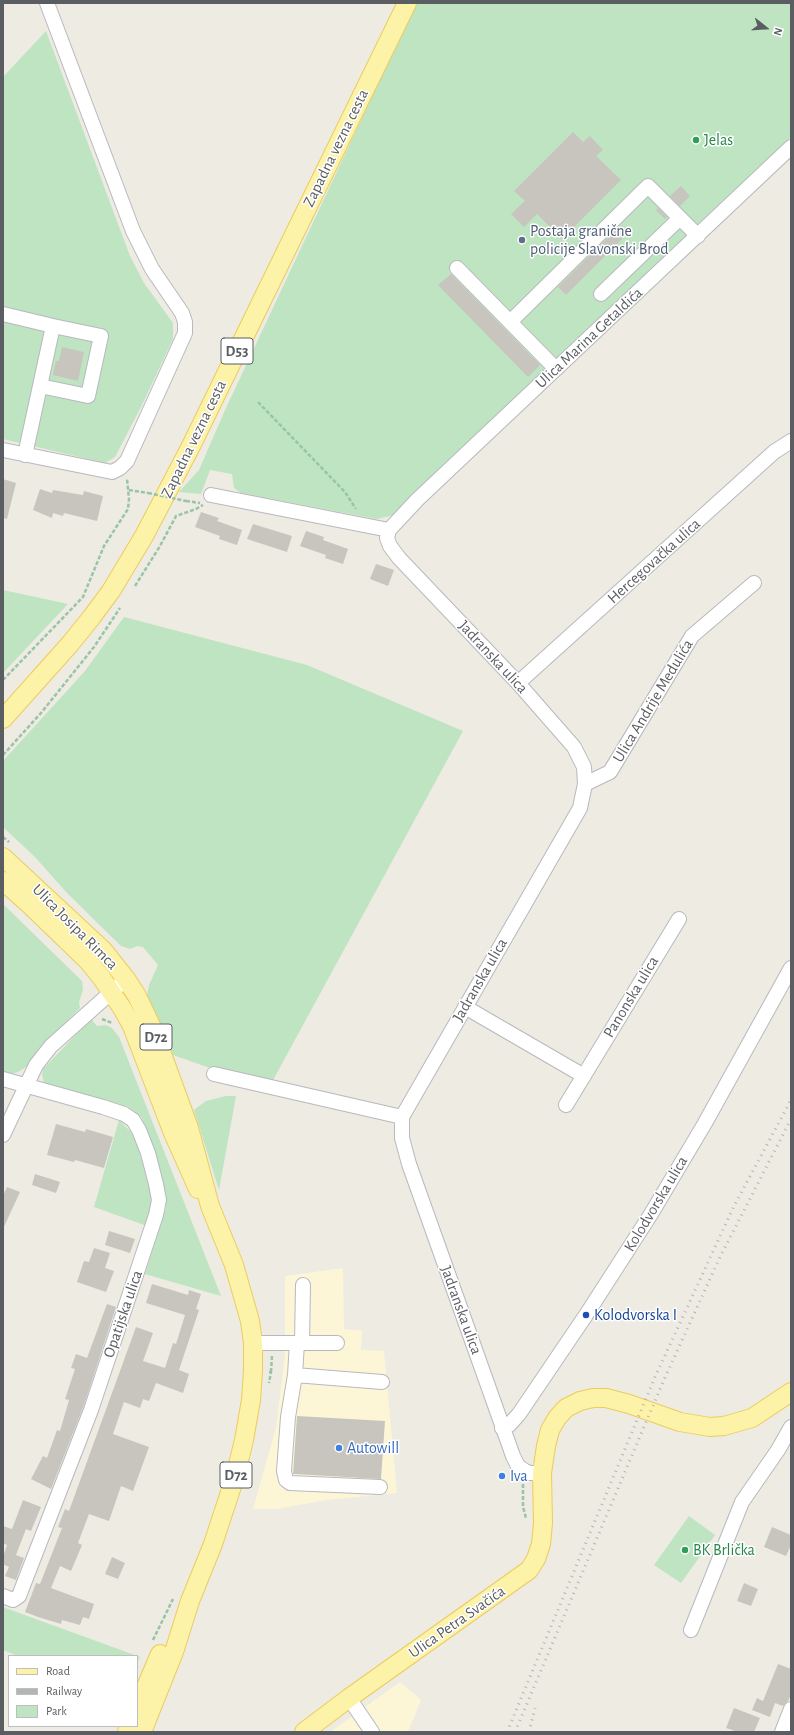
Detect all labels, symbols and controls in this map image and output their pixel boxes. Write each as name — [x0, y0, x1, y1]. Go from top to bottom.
north arrow — [746, 8, 786, 48]
text: N — [772, 26, 784, 37]
street label: Zapadna vezna cesta — [299, 86, 373, 210]
place label: Jelas — [704, 130, 733, 150]
marker: Jelas — [691, 135, 701, 145]
place label: Postaja granične policije Slavonski Brod — [530, 221, 669, 259]
marker: Postaja granične policije Slavonski Brod — [517, 235, 527, 245]
street label: Ulica Marina Getaldića — [531, 283, 647, 393]
road number: D53 — [221, 338, 253, 364]
street label: Zapadna vezna cesta — [157, 377, 231, 501]
street label: Hercegovačka ulica — [604, 514, 704, 608]
street label: Jadranska ulica — [454, 616, 532, 698]
street label: Ulica Andrije Medulića — [609, 636, 697, 766]
street label: Ulica Josipa Rimca — [28, 880, 122, 974]
street label: Jadranska ulica — [448, 935, 512, 1025]
street label: Panonska ulica — [599, 953, 663, 1041]
road number: D72 — [140, 1024, 172, 1050]
street label: Kolodvorska ulica — [620, 1153, 692, 1255]
street label: Jadranska ulica — [436, 1263, 486, 1357]
street label: Opatijska ulica — [99, 1268, 147, 1360]
place label: Kolodvorska I — [594, 1305, 677, 1325]
marker: Kolodvorska I — [581, 1310, 591, 1320]
place label: Autowill — [347, 1438, 399, 1458]
marker: Autowill — [334, 1443, 344, 1453]
road number: D72 — [220, 1462, 252, 1488]
place label: Iva — [510, 1466, 528, 1486]
marker: Iva — [497, 1471, 507, 1481]
place label: BK Brlička — [693, 1540, 755, 1560]
marker: BK Brlička — [680, 1545, 690, 1555]
street label: Ulica Petra Svačića — [405, 1582, 509, 1662]
legend — [8, 1655, 138, 1727]
text: Road — [46, 1665, 70, 1677]
text: Railway — [46, 1685, 82, 1697]
text: Park — [46, 1705, 67, 1717]

